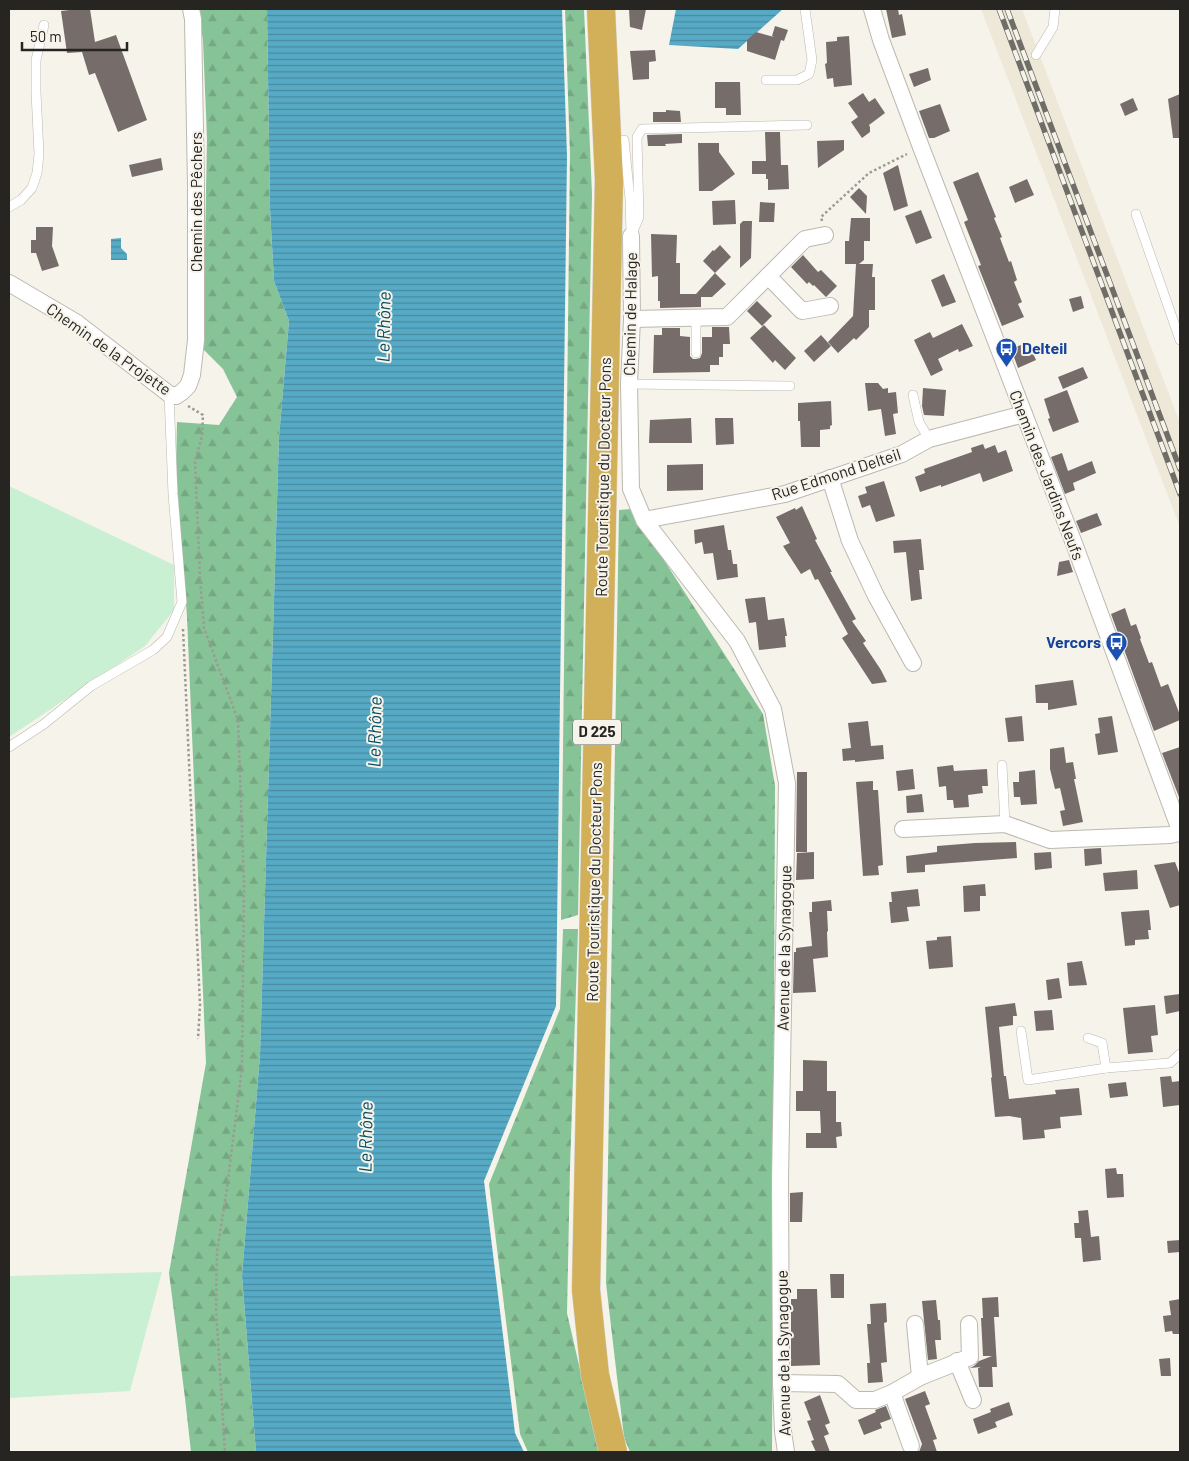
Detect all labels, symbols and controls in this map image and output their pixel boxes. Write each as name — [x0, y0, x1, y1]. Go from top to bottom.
scale bar — [22, 20, 128, 52]
text: 50 m — [30, 27, 62, 45]
street label: Chemin des Pêchers — [186, 132, 205, 272]
street label: Chemin de Halage — [619, 252, 640, 376]
water label: Le Rhône — [371, 291, 395, 362]
street label: Chemin de la Projette — [43, 298, 175, 399]
bus stop icon: Delteil — [994, 336, 1018, 367]
place label: Delteil — [1022, 338, 1067, 357]
street label: Route Touristique du Docteur Pons — [591, 357, 614, 597]
street label: Chemin des Jardins Neufs — [1006, 387, 1089, 562]
street label: Rue Edmond Delteil — [769, 444, 903, 503]
bus stop icon: Vercors — [1105, 630, 1129, 661]
place label: Vercors — [1046, 632, 1101, 651]
water label: Le Rhône — [362, 696, 386, 767]
road number: D 225 — [573, 720, 621, 744]
street label: Route Touristique du Docteur Pons — [582, 762, 605, 1002]
street label: Avenue de la Synagogue — [773, 865, 794, 1031]
water label: Le Rhône — [353, 1101, 377, 1172]
street label: Avenue de la Synagogue — [772, 1270, 793, 1436]

